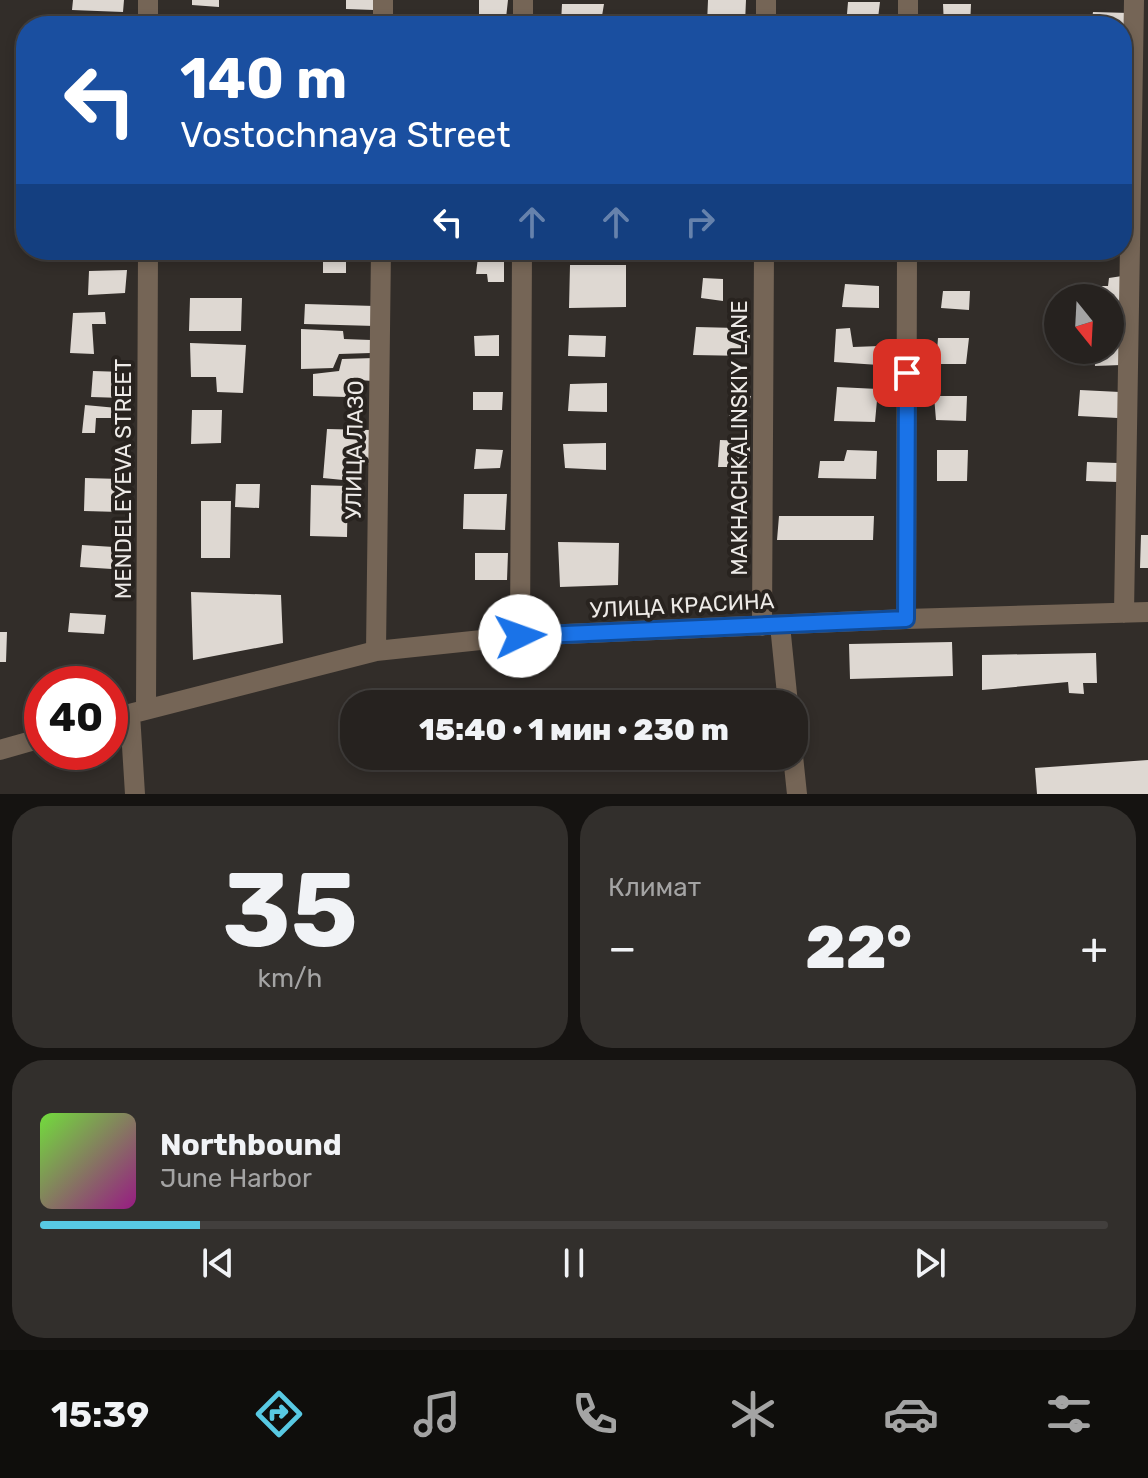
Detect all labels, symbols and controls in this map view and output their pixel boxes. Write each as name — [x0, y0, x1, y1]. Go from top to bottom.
text: 140 m — [180, 46, 347, 112]
icon: left — [48, 48, 152, 152]
text: Vostochnaya Street — [180, 113, 510, 156]
icon: left — [426, 200, 470, 244]
icon: ahead — [510, 200, 554, 244]
icon: ahead — [594, 200, 638, 244]
icon: right — [678, 200, 722, 244]
north arrow — [1044, 284, 1124, 364]
map controls — [1044, 284, 1124, 364]
street label: MAKHACHKALINSKIY LANE — [726, 300, 753, 576]
pin — [873, 339, 941, 407]
icon: arrive — [885, 351, 929, 395]
street label: MENDELEYEVA STREET — [110, 358, 137, 599]
street label: УЛИЦА ЛАЗО — [340, 380, 369, 520]
street label: УЛИЦА КРАСИНА — [589, 587, 775, 624]
position arrow — [478, 594, 562, 678]
speed limit sign: 40 — [24, 666, 128, 770]
text: 15:40 · 1 мин · 230 m — [419, 712, 729, 748]
text: 35 — [222, 849, 358, 972]
text: Климат — [608, 872, 701, 903]
text: 22° — [805, 912, 912, 983]
text: − — [608, 922, 637, 974]
text: + — [1081, 922, 1108, 974]
text: km/h — [258, 963, 322, 994]
text: Northbound — [160, 1127, 342, 1163]
text: June Harbor — [160, 1163, 312, 1194]
icon: previous — [196, 1241, 240, 1285]
icon: pause — [552, 1241, 596, 1285]
icon: next — [908, 1241, 952, 1285]
icon: directions — [251, 1386, 307, 1442]
icon: music — [409, 1386, 465, 1442]
icon: phone — [567, 1386, 623, 1442]
icon: climate — [725, 1386, 781, 1442]
icon: car — [883, 1386, 939, 1442]
icon: filters — [1041, 1386, 1097, 1442]
text: 15:39 — [51, 1393, 149, 1436]

